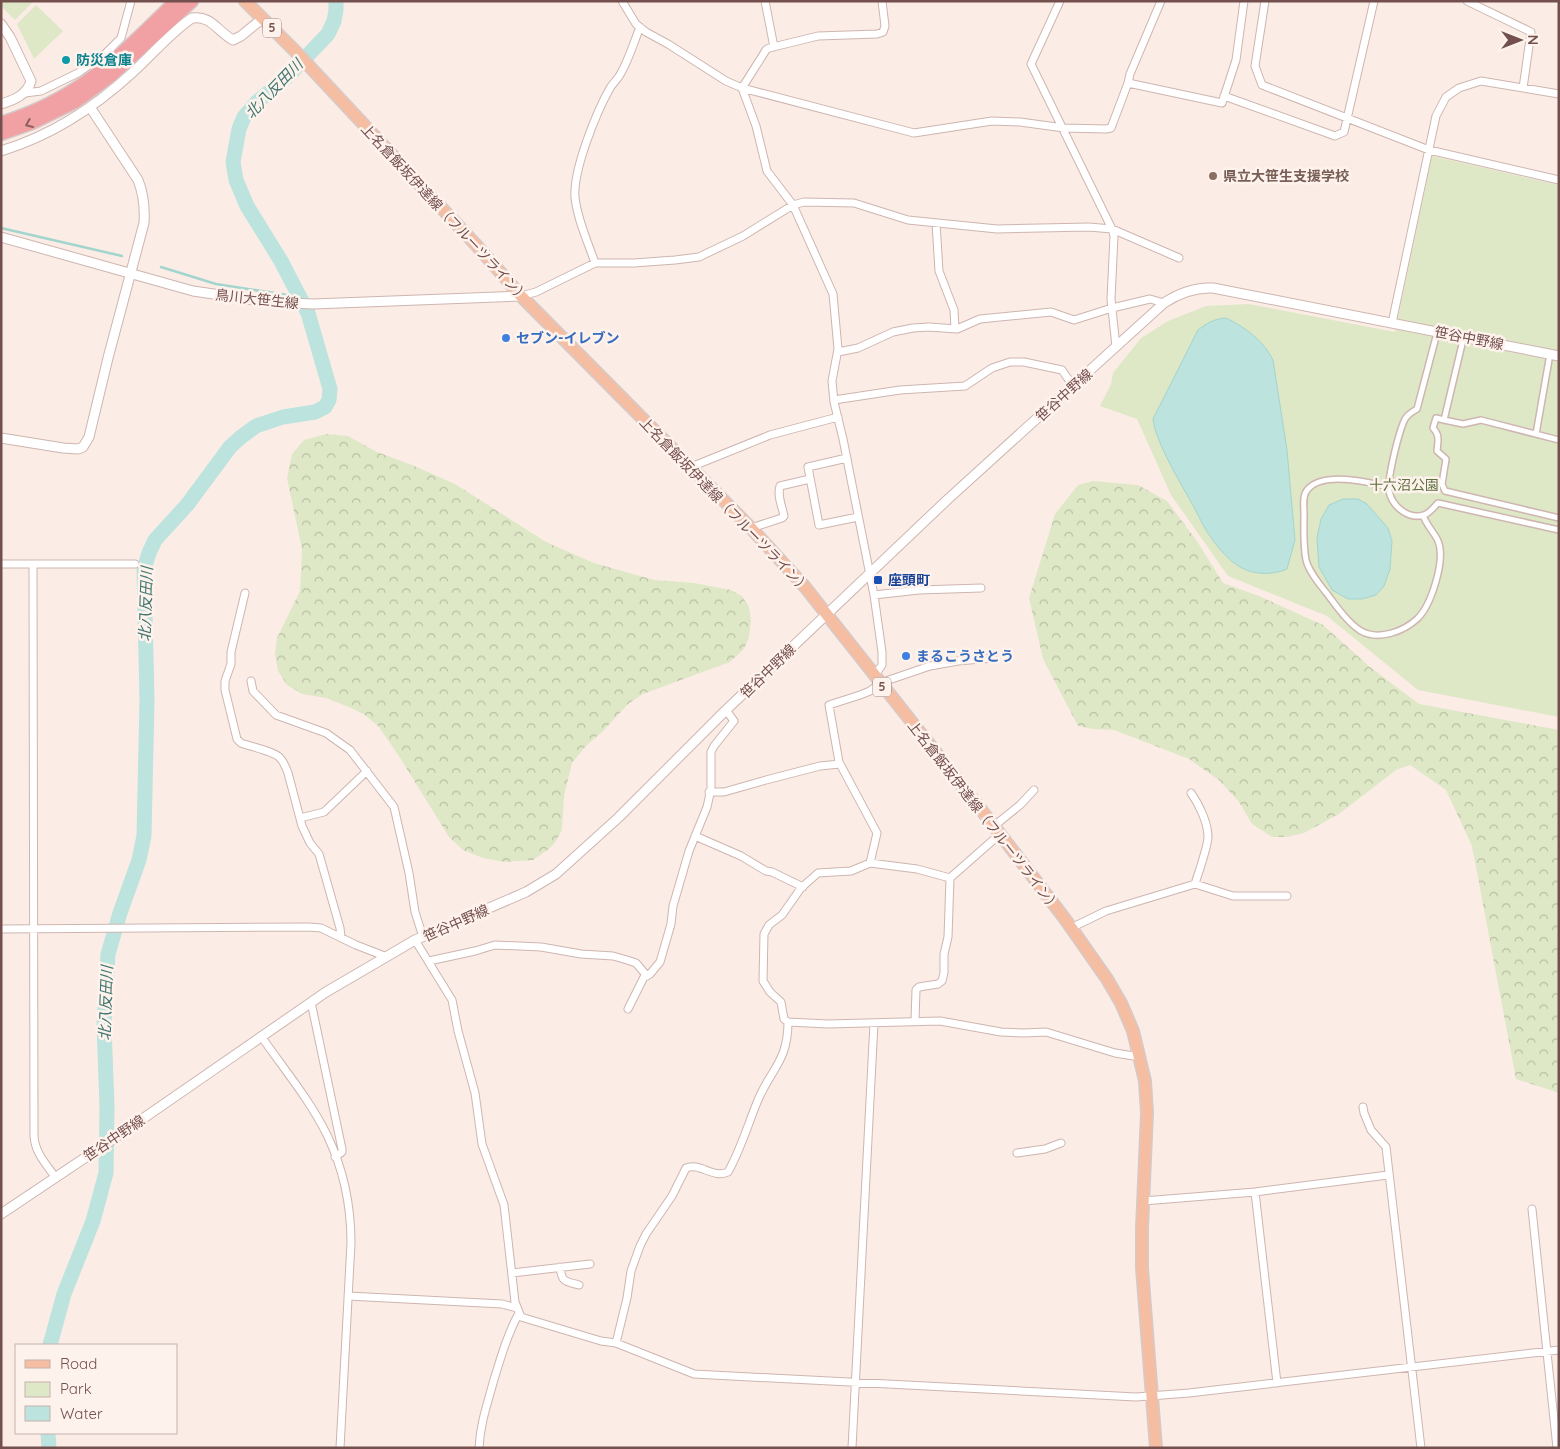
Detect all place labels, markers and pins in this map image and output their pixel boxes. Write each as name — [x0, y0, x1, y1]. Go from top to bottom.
place label: 防災倉庫 — [76, 51, 132, 69]
marker: 防災倉庫 — [60, 54, 72, 66]
place label: 県立大笹生支援学校 — [1223, 167, 1349, 185]
marker: 県立大笹生支援学校 — [1207, 170, 1219, 182]
place label: セブン-イレブン — [516, 329, 620, 347]
marker: セブン-イレブン — [500, 332, 512, 344]
place label: 座頭町 — [888, 571, 930, 589]
marker: 座頭町 — [872, 574, 884, 586]
place label: まるこうさとう — [916, 647, 1014, 665]
marker: まるこうさとう — [900, 650, 912, 662]

